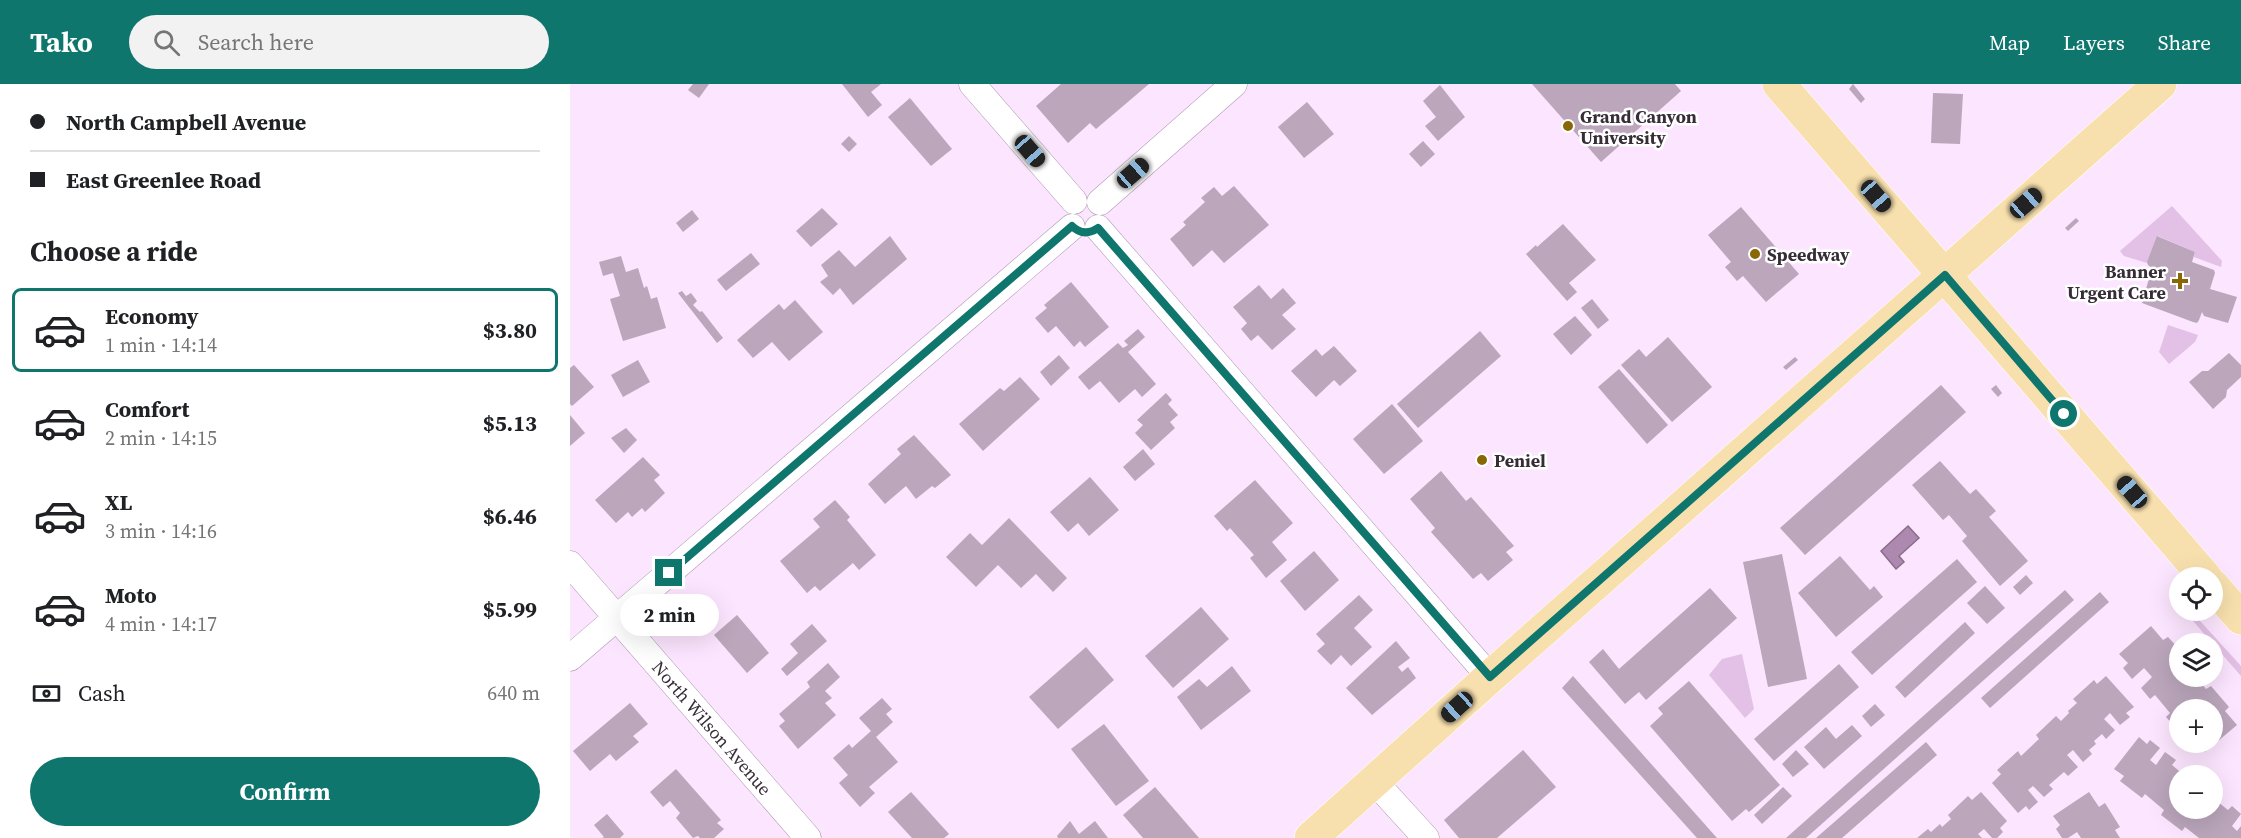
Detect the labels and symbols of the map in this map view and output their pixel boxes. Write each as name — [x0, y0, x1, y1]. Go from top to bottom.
place label: Grand Canyon University — [1580, 104, 1697, 150]
marker: Grand Canyon University — [1561, 119, 1575, 133]
car — [1011, 132, 1049, 170]
car — [1114, 154, 1152, 192]
car — [1857, 177, 1895, 215]
car — [2007, 184, 2045, 222]
place label: Speedway — [1767, 242, 1850, 267]
marker: Speedway — [1748, 247, 1762, 261]
place label: Banner Urgent Care — [2067, 259, 2167, 305]
marker: Banner Urgent Care — [2171, 272, 2189, 290]
route start — [2050, 400, 2077, 427]
place label: Peniel — [1494, 448, 1546, 473]
marker: Peniel — [1475, 453, 1489, 467]
car — [2113, 473, 2151, 511]
route end — [655, 559, 682, 586]
callout: 2 min — [620, 594, 718, 636]
street label: North Wilson Avenue — [647, 655, 777, 801]
car — [1438, 688, 1476, 726]

